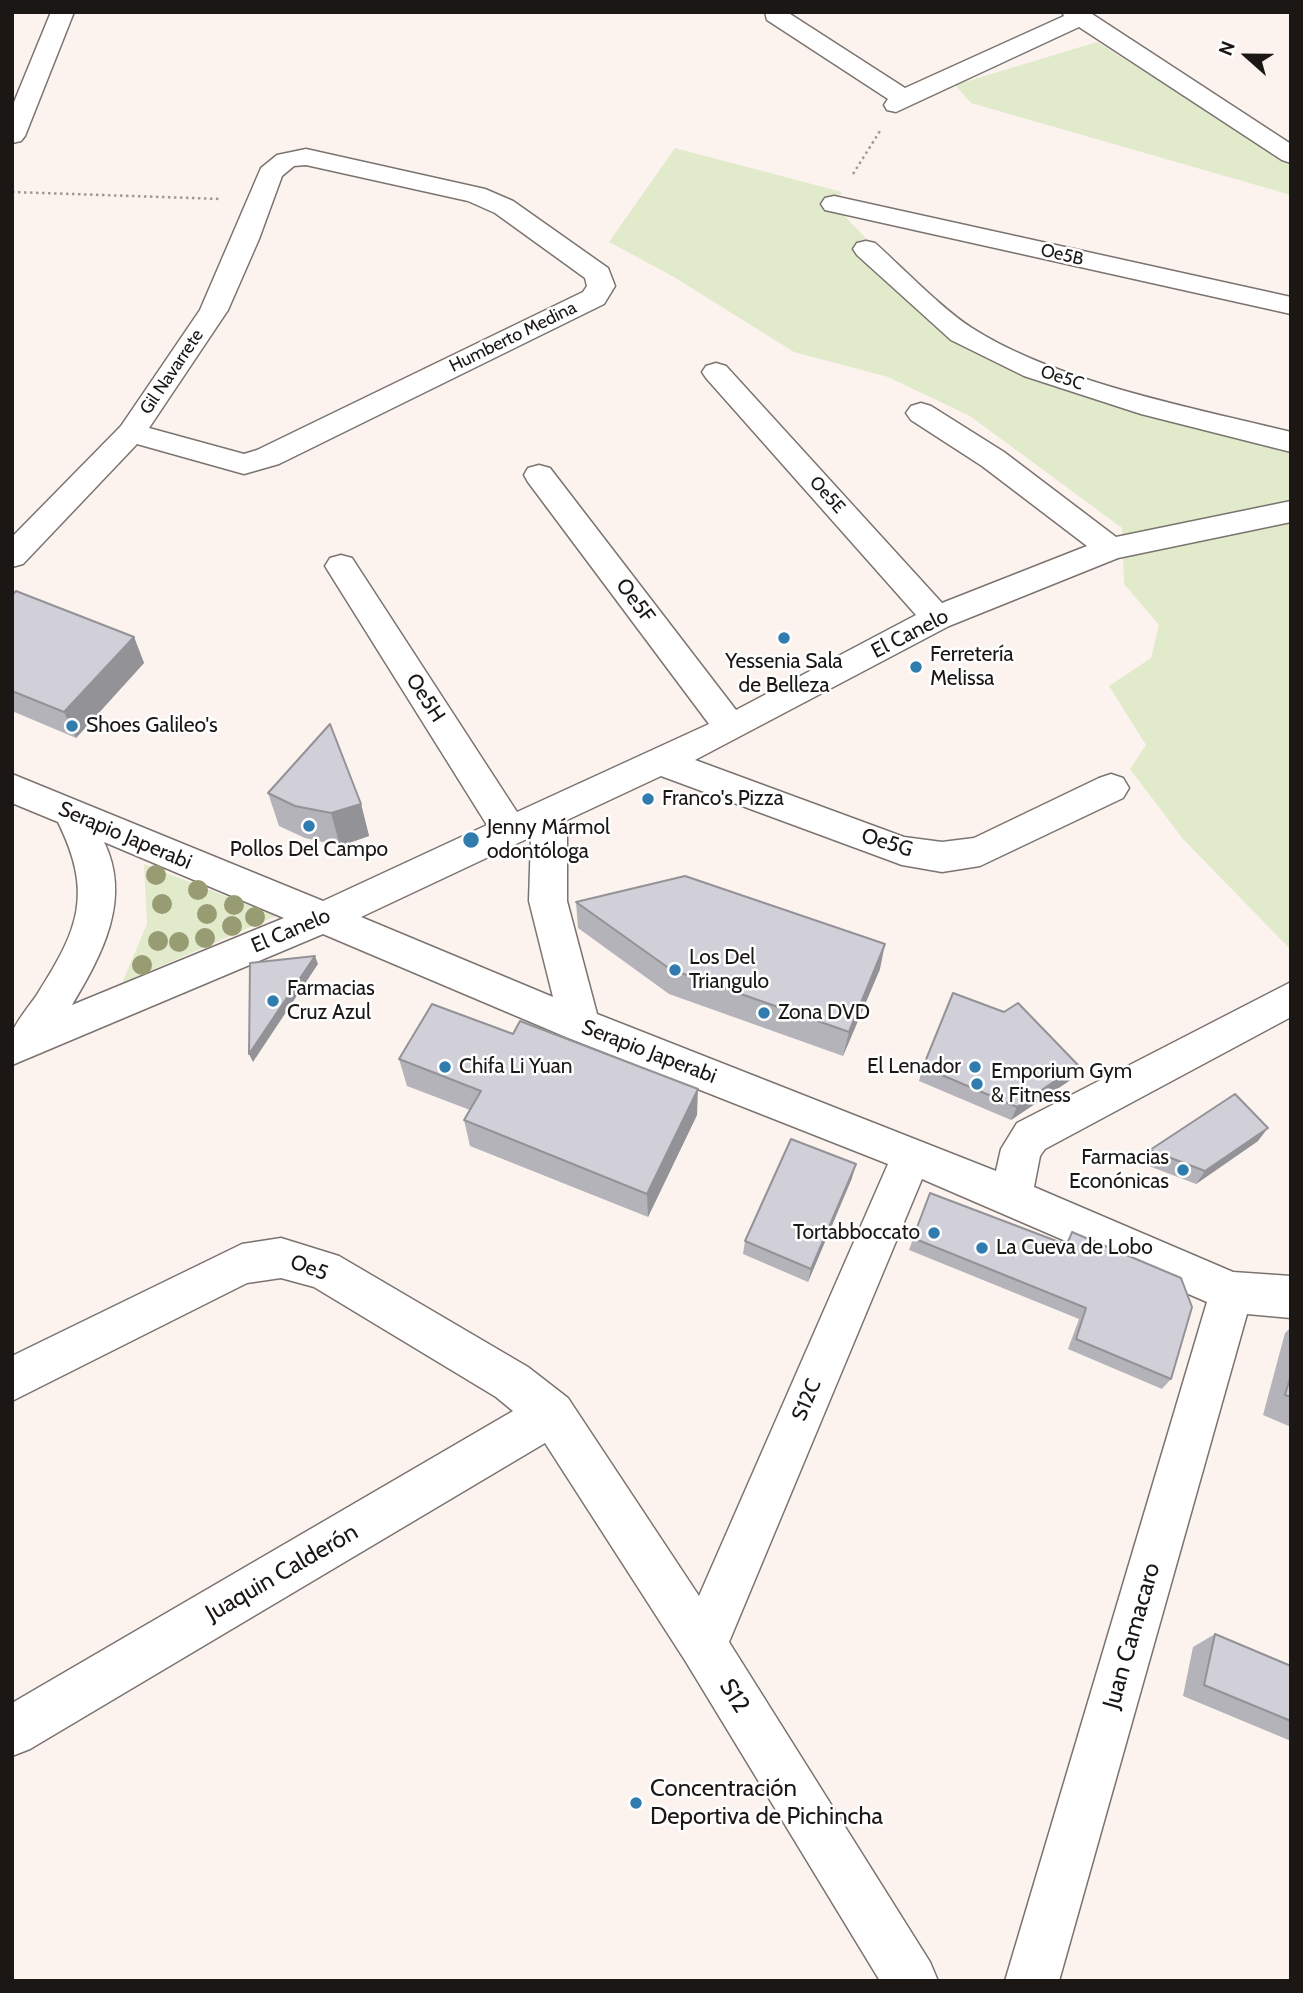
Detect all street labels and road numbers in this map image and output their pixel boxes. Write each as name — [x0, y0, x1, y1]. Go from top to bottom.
street label: Oe5B — [1038, 240, 1086, 270]
street label: Humberto Medina — [446, 297, 580, 377]
street label: Gil Navarrete — [136, 325, 208, 419]
street label: Oe5C — [1038, 361, 1086, 395]
street label: Oe5E — [805, 472, 849, 518]
street label: Oe5F — [610, 574, 660, 628]
street label: El Canelo — [867, 604, 953, 664]
street label: Oe5H — [400, 669, 450, 727]
street label: Serapio Japerabi — [55, 797, 195, 875]
street label: Oe5G — [858, 823, 916, 863]
street label: El Canelo — [248, 903, 334, 959]
street label: Serapio Japerabi — [578, 1015, 720, 1089]
street label: Oe5 — [287, 1250, 331, 1286]
street label: S12C — [787, 1375, 827, 1425]
street label: Juaquin Calderón — [201, 1518, 363, 1628]
street label: Juan Camacaro — [1097, 1560, 1167, 1712]
street label: S12 — [713, 1674, 755, 1718]

